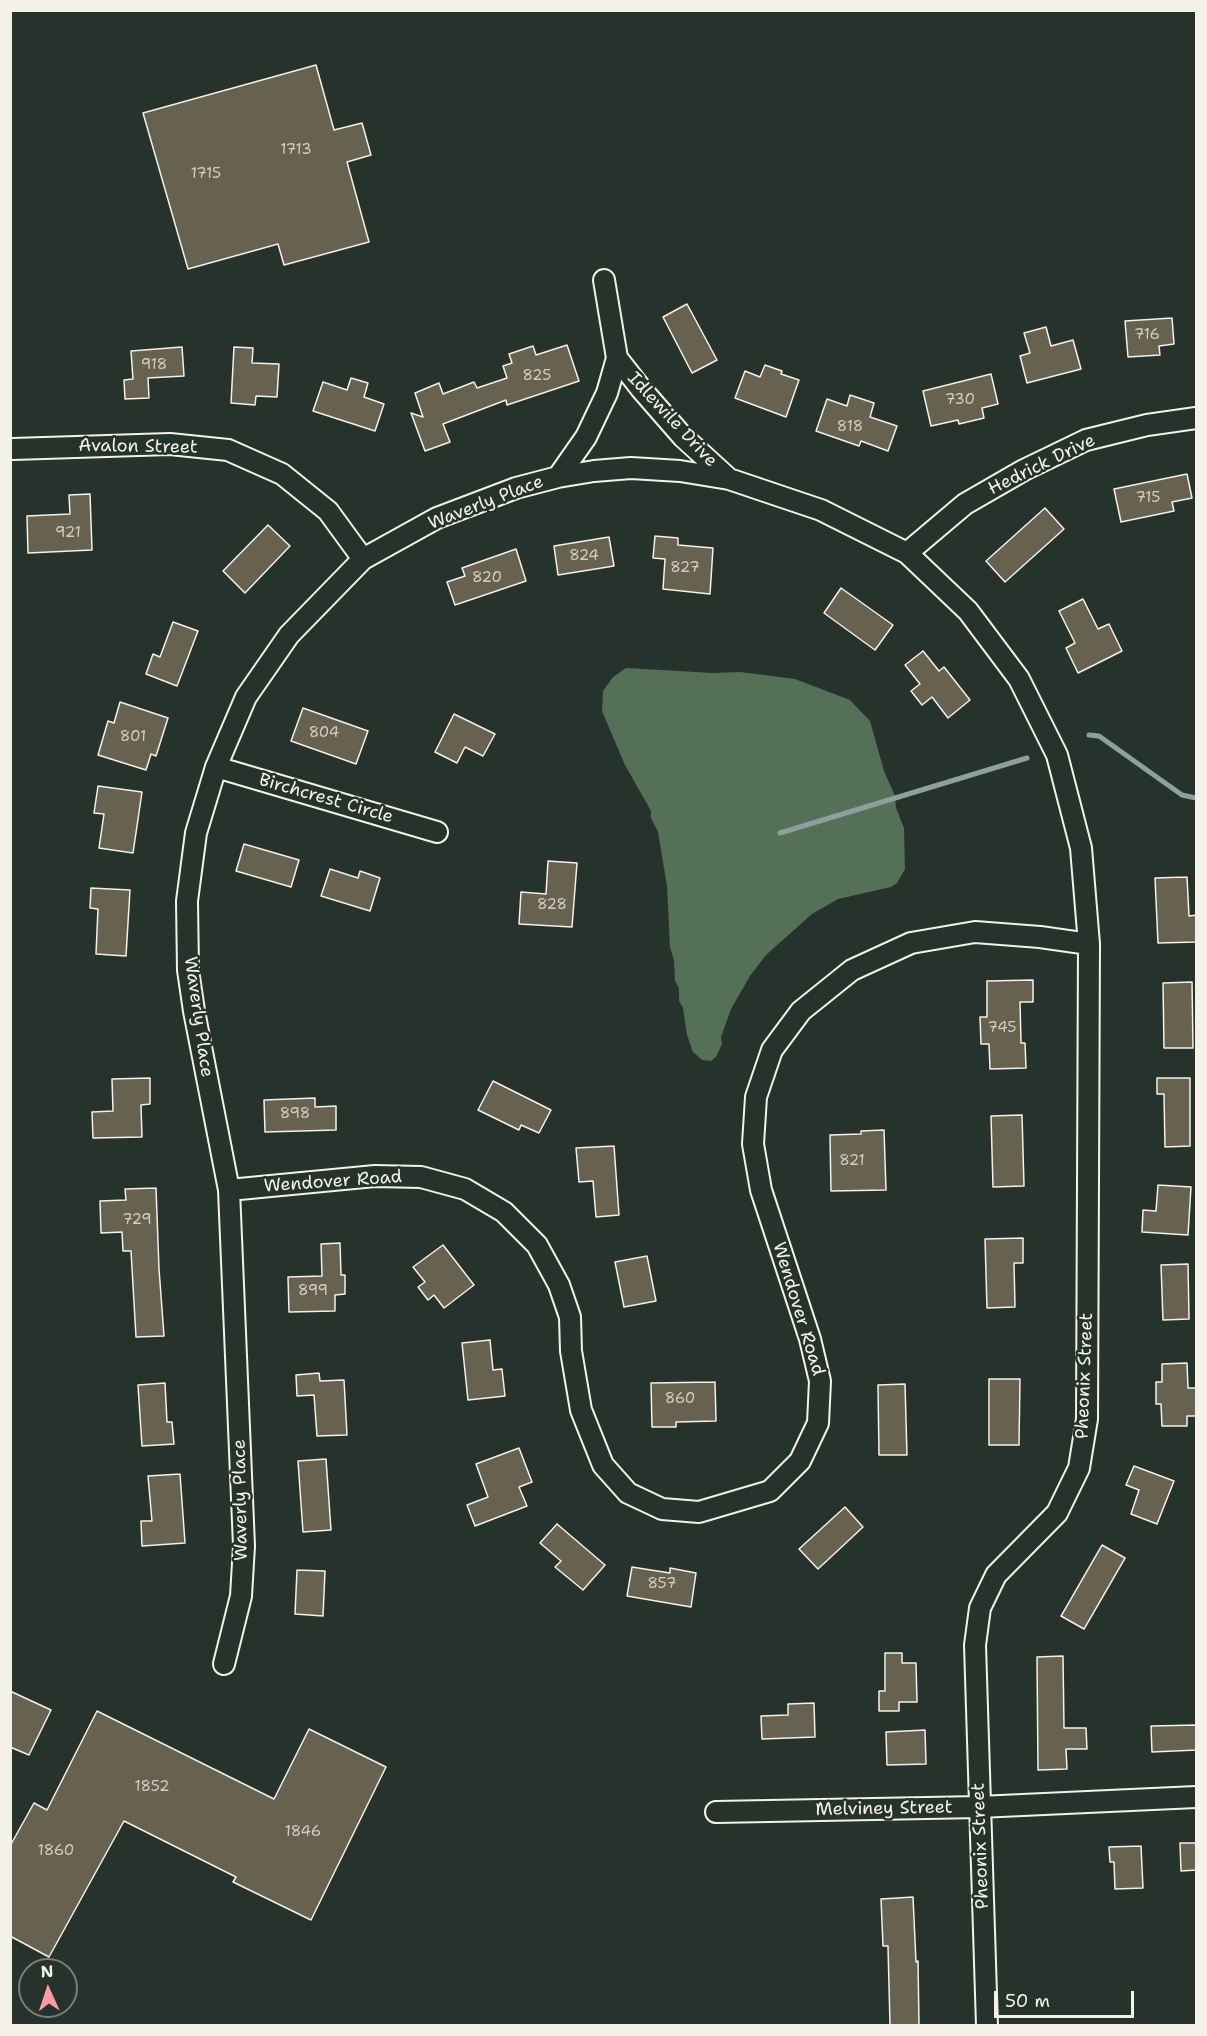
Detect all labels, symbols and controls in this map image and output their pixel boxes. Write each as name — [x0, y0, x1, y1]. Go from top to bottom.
house number: 1713 — [280, 141, 312, 159]
house number: 1715 — [191, 165, 221, 183]
house number: 716 — [1134, 326, 1160, 344]
house number: 918 — [141, 356, 167, 374]
house number: 825 — [523, 367, 551, 385]
street label: Idlewile Drive — [623, 368, 721, 472]
house number: 730 — [945, 391, 975, 409]
house number: 818 — [837, 418, 863, 436]
street label: Hedrick Drive — [985, 430, 1099, 500]
street label: Avalon Street — [78, 435, 198, 459]
street label: Waverly Place — [425, 471, 547, 535]
house number: 715 — [1136, 489, 1160, 507]
house number: 921 — [55, 524, 81, 542]
house number: 824 — [569, 547, 599, 565]
house number: 827 — [670, 559, 700, 577]
house number: 820 — [472, 569, 502, 587]
house number: 804 — [309, 724, 339, 742]
house number: 801 — [120, 728, 146, 746]
street label: Birchcrest Circle — [256, 769, 396, 829]
house number: 828 — [537, 896, 567, 914]
street label: Waverly Place — [179, 955, 217, 1079]
house number: 745 — [987, 1019, 1017, 1037]
house number: 898 — [280, 1105, 310, 1123]
house number: 821 — [839, 1152, 865, 1170]
street label: Wendover Road — [263, 1166, 403, 1198]
house number: 729 — [122, 1211, 152, 1229]
street label: Wendover Road — [767, 1240, 829, 1378]
house number: 899 — [298, 1282, 328, 1300]
street label: Pheonix Street — [1072, 1312, 1098, 1440]
house number: 860 — [665, 1390, 695, 1408]
street label: Waverly Place — [229, 1439, 253, 1561]
house number: 857 — [647, 1575, 677, 1593]
house number: 1852 — [134, 1778, 170, 1796]
street label: Pheonix Street — [968, 1782, 994, 1910]
street label: Melviney Street — [815, 1797, 953, 1821]
house number: 1846 — [285, 1823, 321, 1841]
house number: 1860 — [38, 1842, 74, 1860]
north arrow — [18, 1958, 78, 2018]
text: N — [40, 1961, 54, 1982]
scale bar — [997, 1979, 1136, 2017]
text: 50 m — [1005, 1989, 1050, 2013]

